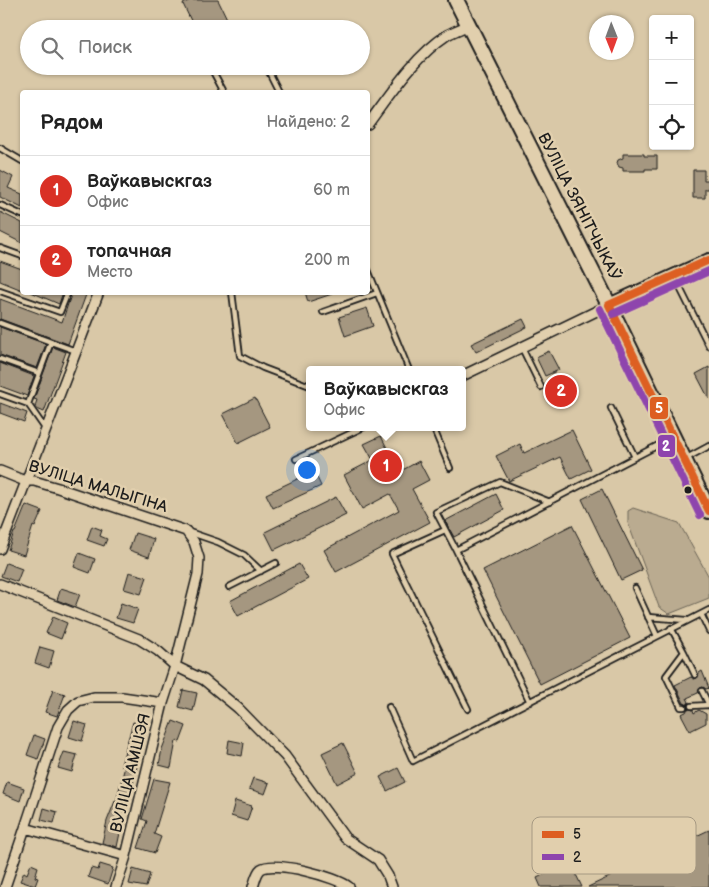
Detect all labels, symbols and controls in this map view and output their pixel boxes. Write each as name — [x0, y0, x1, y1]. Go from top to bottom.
north arrow — [589, 15, 634, 60]
map controls — [649, 15, 694, 150]
button: + — [649, 15, 694, 60]
search box — [20, 20, 370, 75]
icon: search — [38, 34, 66, 62]
text: Поиск — [78, 36, 132, 59]
button: − — [649, 60, 694, 105]
button: locate — [649, 105, 694, 150]
text: Рядом — [40, 110, 103, 135]
text: Найдено: 2 — [266, 113, 350, 132]
street label: ВУЛІЦА ЗЯНІТЧЫКАЎ — [533, 129, 626, 285]
text: Ваўкавыскгаз — [87, 170, 212, 193]
text: 1 — [53, 181, 59, 200]
text: 60 m — [313, 181, 350, 200]
text: Офис — [87, 193, 129, 212]
text: топачная — [87, 240, 172, 263]
text: 2 — [51, 251, 61, 270]
text: 200 m — [304, 251, 350, 270]
text: Место — [87, 263, 133, 282]
popup — [306, 366, 466, 431]
pin: 2 — [545, 372, 577, 410]
text: Ваўкавыскгаз — [324, 378, 448, 401]
line badge: 5 — [649, 396, 669, 420]
text: 5 — [655, 400, 663, 417]
text: Офис — [324, 401, 365, 420]
line badge: 2 — [657, 434, 676, 458]
text: 2 — [662, 438, 671, 455]
pin: 1 — [370, 447, 402, 485]
street label: ВУЛІЦА МАЛЫГІНА — [26, 457, 170, 517]
your location — [294, 457, 320, 483]
unlabelled marker — [683, 485, 693, 495]
street label: ВУЛІЦА АМШЭЯ — [107, 711, 155, 835]
legend — [532, 817, 696, 874]
text: 5 — [573, 826, 581, 843]
text: 2 — [573, 849, 582, 866]

